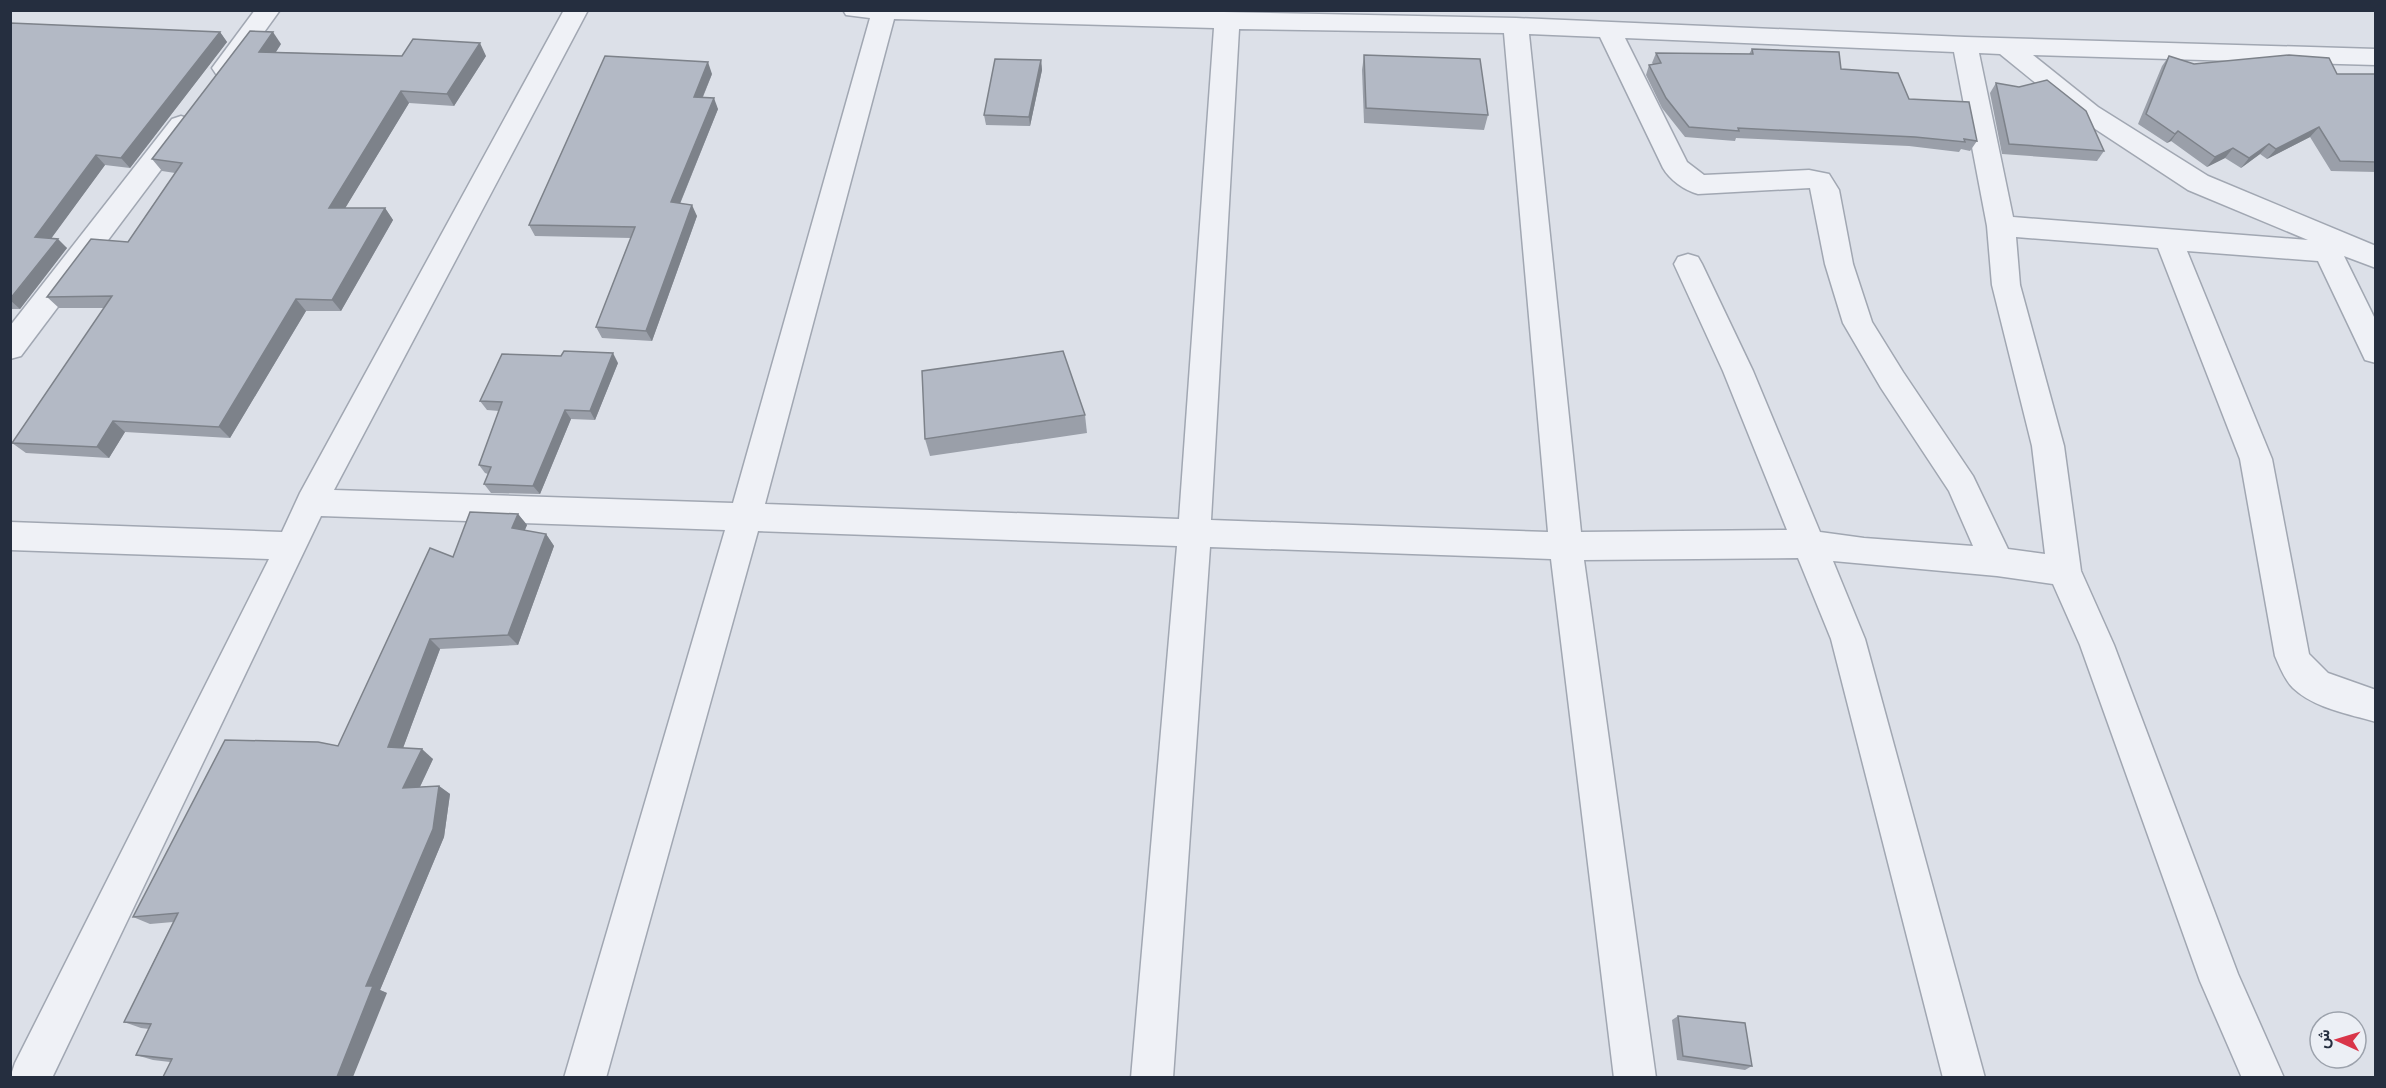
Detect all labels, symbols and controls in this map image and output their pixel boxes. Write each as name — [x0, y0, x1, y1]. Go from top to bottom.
north arrow — [2308, 1010, 2368, 1070]
text: ش — [2312, 1029, 2334, 1049]

